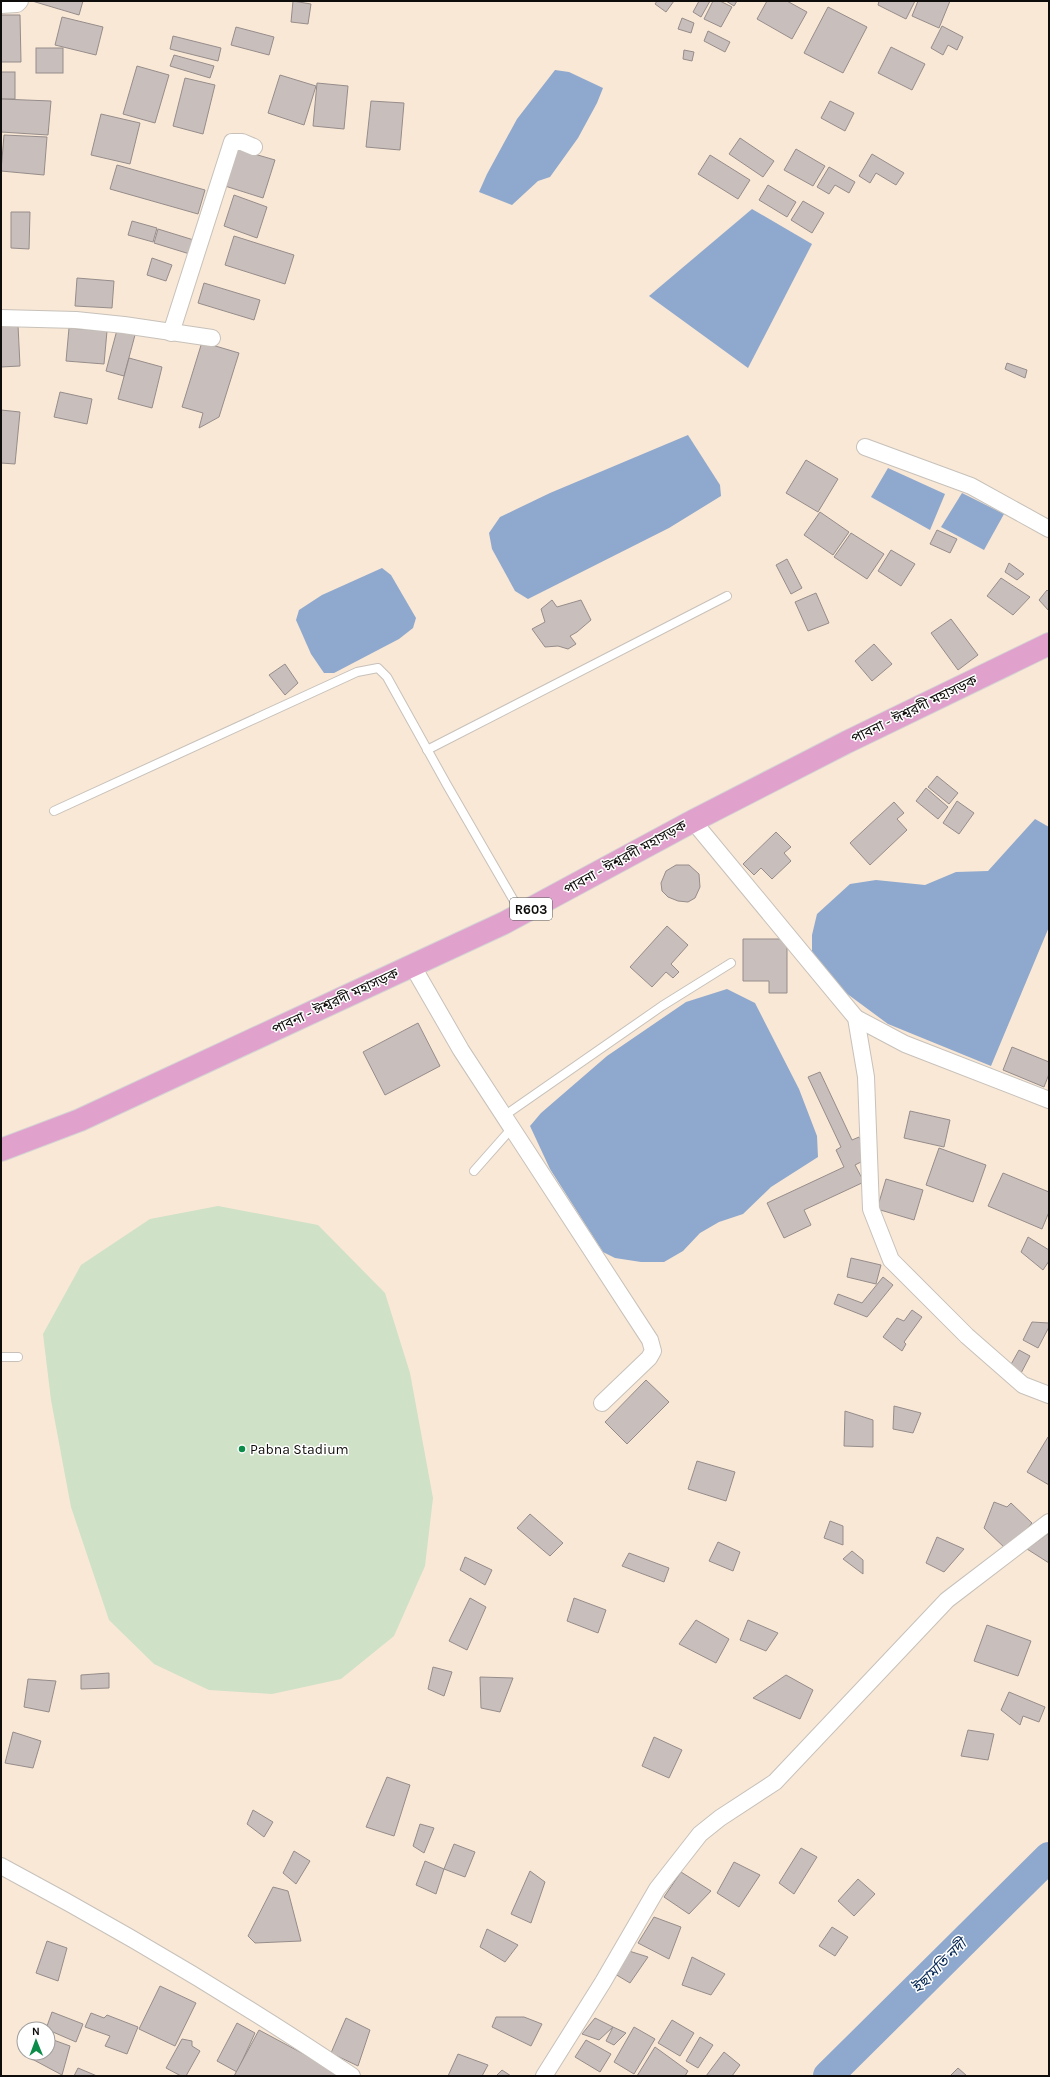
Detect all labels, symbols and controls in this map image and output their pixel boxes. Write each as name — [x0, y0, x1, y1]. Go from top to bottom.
street label: পাবনা - ঈশ্বরদী মহাসড়ক — [849, 671, 981, 747]
street label: পাবনা - ঈশ্বরদী মহাসড়ক — [561, 816, 690, 898]
road number: R603 — [510, 898, 552, 920]
street label: পাবনা - ঈশ্বরদী মহাসড়ক — [269, 964, 402, 1038]
place label: Pabna Stadium — [250, 1441, 349, 1458]
marker: Pabna Stadium — [237, 1444, 247, 1454]
water label: ইছামতি নদী — [908, 1933, 972, 1997]
north arrow — [16, 2021, 56, 2061]
text: N — [32, 2025, 40, 2038]

